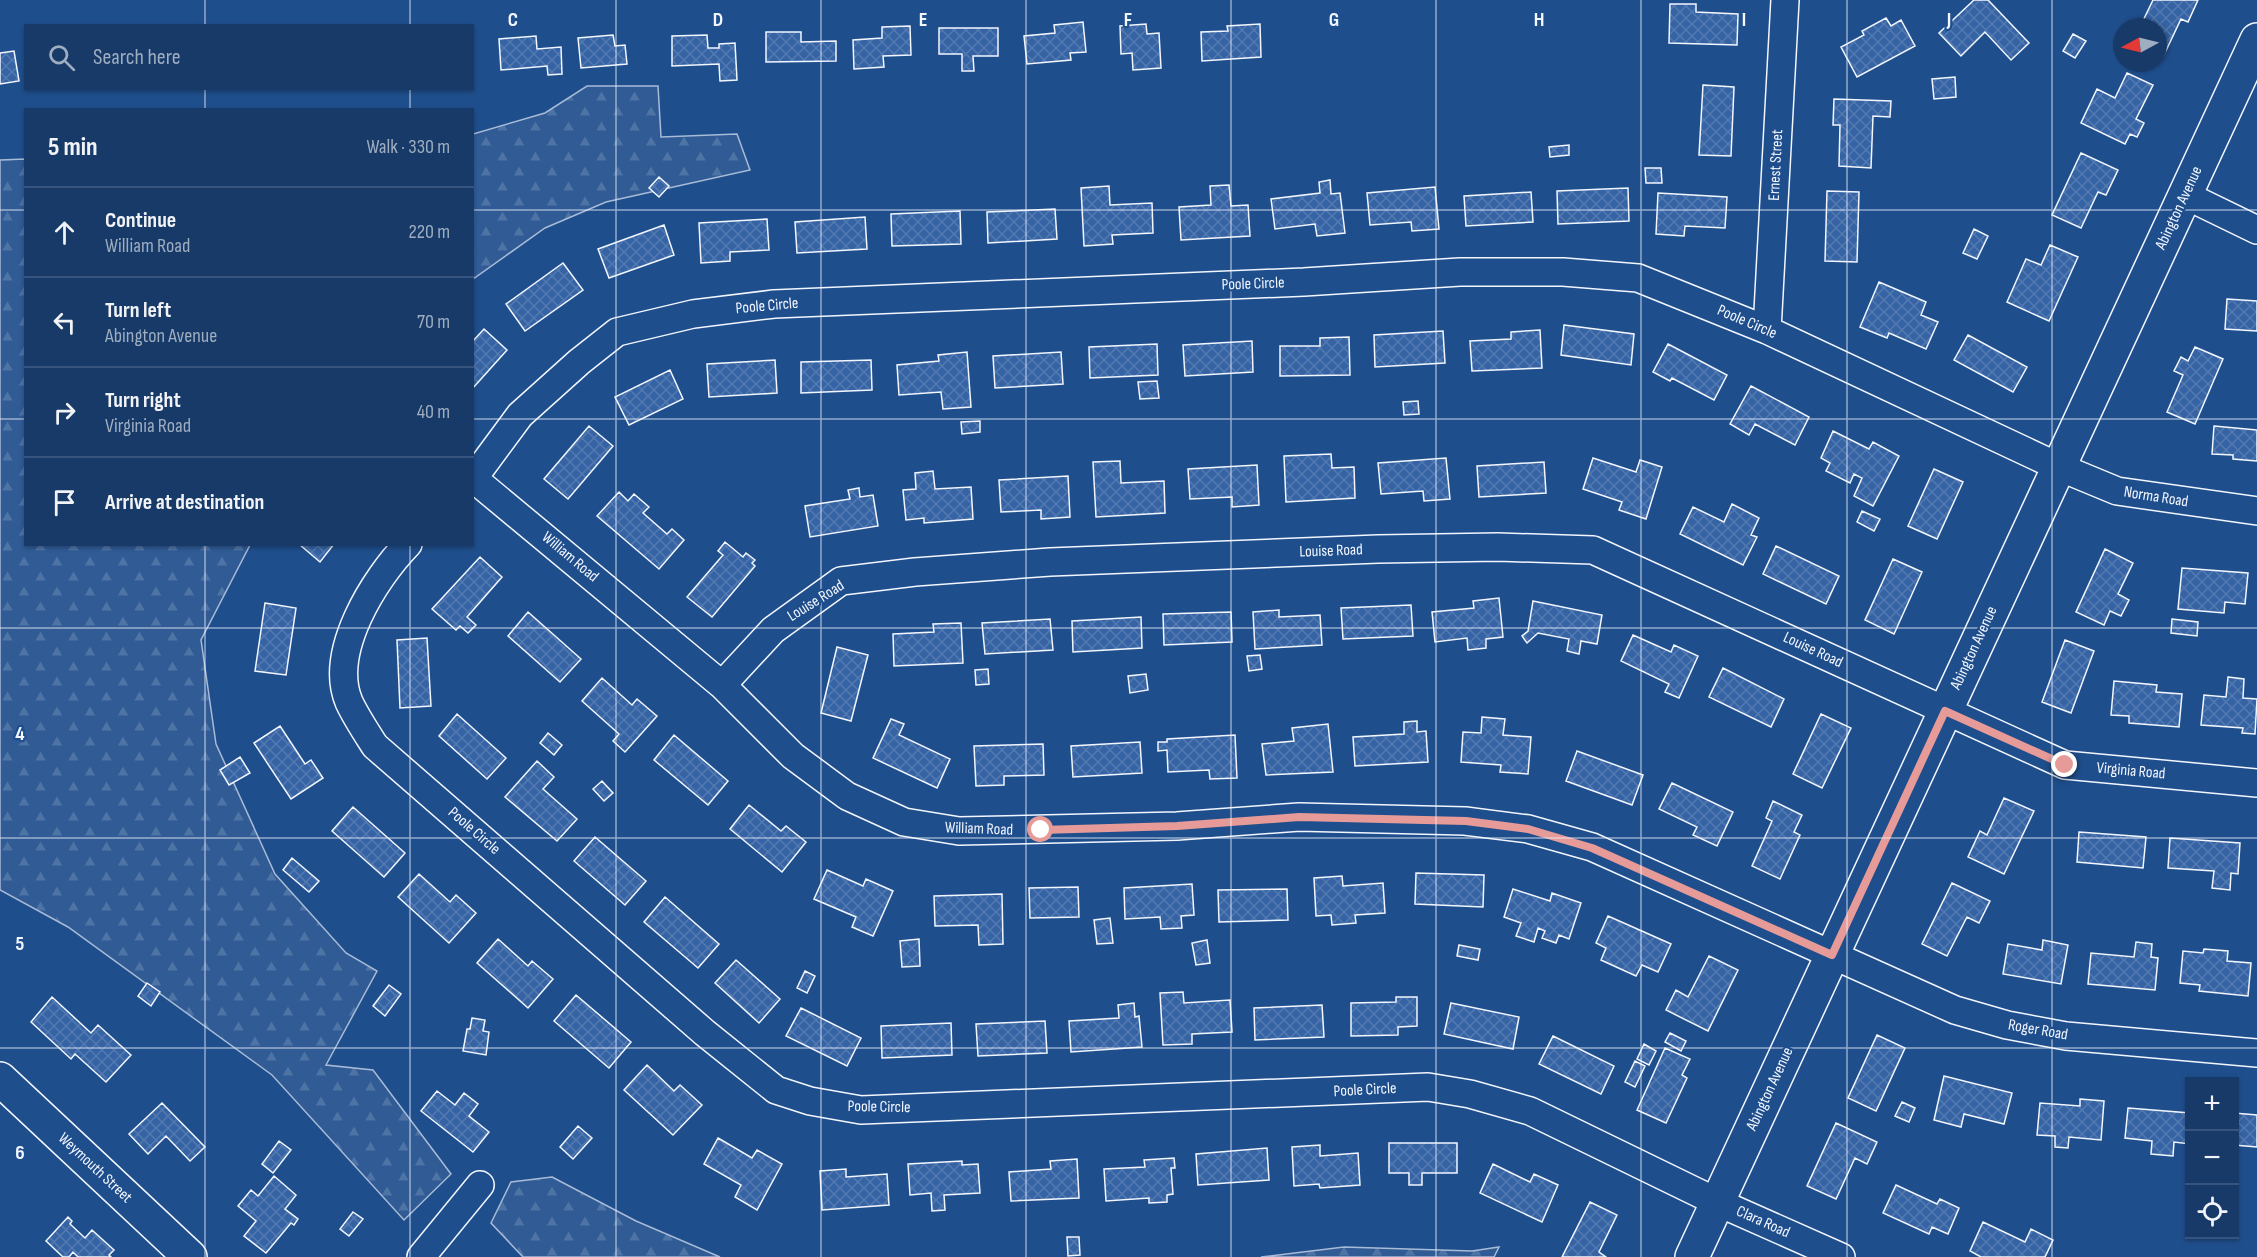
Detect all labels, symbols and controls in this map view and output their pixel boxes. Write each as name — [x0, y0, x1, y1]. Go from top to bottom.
text: C — [508, 8, 518, 32]
text: D — [713, 8, 723, 32]
text: E — [919, 8, 927, 32]
text: F — [1124, 8, 1132, 32]
text: G — [1329, 8, 1339, 32]
text: H — [1534, 8, 1544, 32]
text: I — [1742, 8, 1746, 32]
text: J — [1946, 8, 1951, 32]
north arrow — [2113, 18, 2167, 72]
search box — [24, 24, 474, 90]
icon: search — [45, 41, 78, 74]
text: Search here — [93, 44, 180, 71]
street label: Ernest Street — [1765, 129, 1787, 201]
text: 5 min — [48, 132, 98, 163]
text: Walk · 330 m — [366, 135, 450, 159]
street label: Abington Avenue — [2151, 163, 2207, 254]
text: Continue — [105, 207, 176, 234]
icon: ahead — [48, 216, 81, 249]
text: 220 m — [409, 220, 450, 244]
text: William Road — [105, 234, 190, 258]
street label: Poole Circle — [1221, 273, 1285, 295]
street label: Poole Circle — [735, 294, 799, 318]
text: Turn left — [105, 297, 171, 324]
street label: Poole Circle — [1714, 301, 1780, 343]
icon: left — [48, 306, 81, 339]
text: 70 m — [417, 310, 450, 334]
text: Abington Avenue — [105, 324, 217, 348]
text: Turn right — [105, 387, 181, 414]
icon: right — [48, 396, 81, 429]
text: 40 m — [417, 400, 450, 424]
text: Virginia Road — [105, 414, 191, 438]
street label: Norma Road — [2122, 483, 2190, 511]
icon: arrive — [48, 486, 81, 519]
text: Arrive at destination — [105, 489, 264, 516]
street label: William Road — [538, 528, 602, 586]
street label: Louise Road — [1299, 540, 1363, 562]
street label: Louise Road — [784, 576, 848, 626]
street label: Abington Avenue — [1946, 603, 2002, 694]
street label: Louise Road — [1780, 628, 1846, 672]
text: 4 — [15, 722, 25, 746]
route end — [2051, 751, 2077, 777]
street label: Virginia Road — [2096, 759, 2166, 783]
street label: Poole Circle — [444, 803, 504, 859]
route start — [1027, 816, 1053, 842]
street label: William Road — [945, 818, 1013, 840]
text: 5 — [16, 932, 25, 956]
street label: Roger Road — [2007, 1015, 2069, 1045]
street label: Abington Avenue — [1742, 1044, 1798, 1135]
map controls — [2185, 1077, 2239, 1239]
button: + — [2185, 1077, 2239, 1131]
street label: Poole Circle — [1333, 1079, 1397, 1101]
street label: Poole Circle — [847, 1097, 911, 1117]
street label: Weymouth Street — [54, 1129, 136, 1207]
button: − — [2185, 1131, 2239, 1185]
text: 6 — [15, 1141, 25, 1165]
button: locate — [2185, 1185, 2239, 1239]
street label: Clara Road — [1733, 1202, 1793, 1242]

